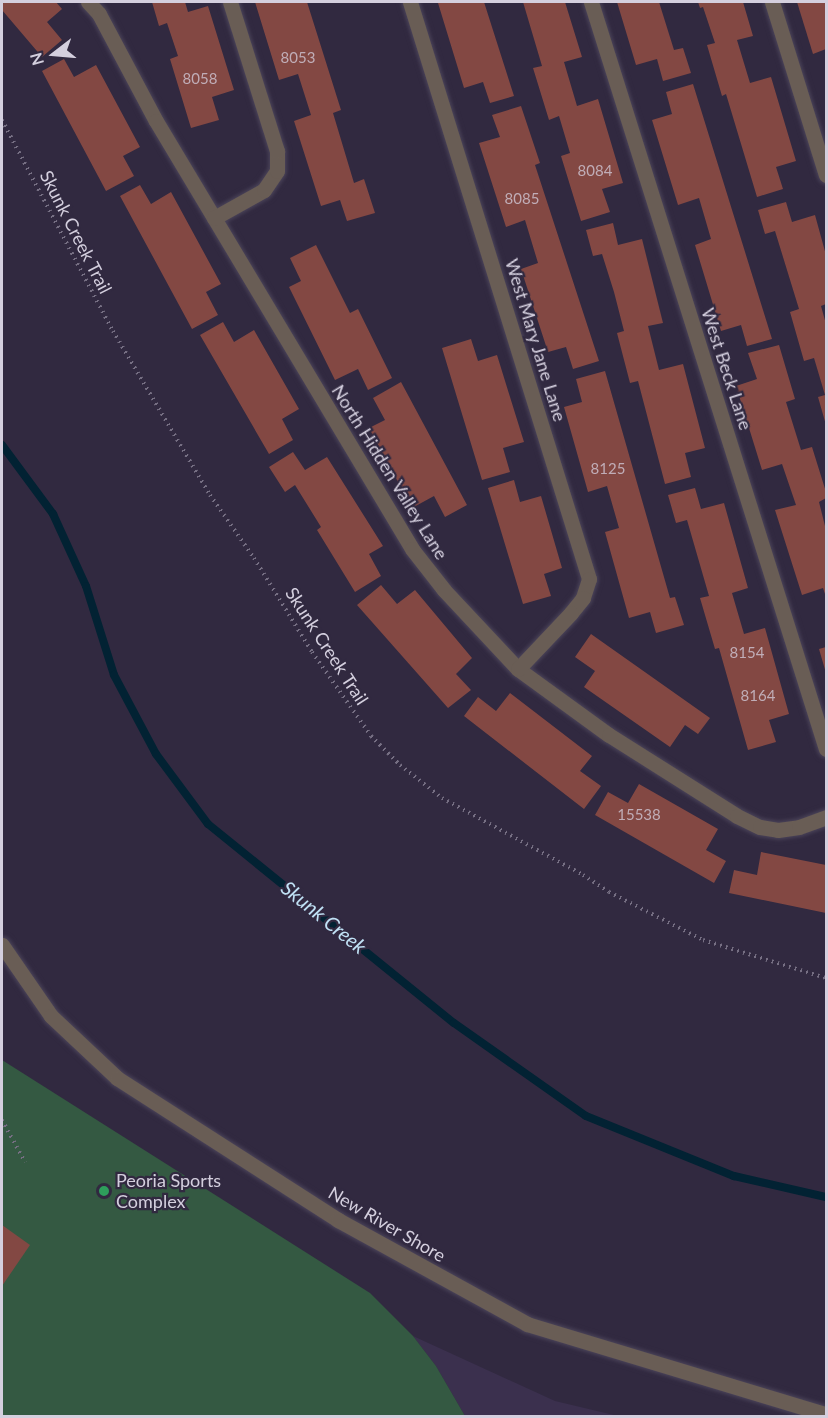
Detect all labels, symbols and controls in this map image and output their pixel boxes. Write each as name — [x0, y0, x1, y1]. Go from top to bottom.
north arrow — [24, 24, 84, 84]
house number: 8053 — [281, 49, 315, 67]
text: N — [25, 51, 47, 68]
house number: 8058 — [183, 70, 217, 88]
house number: 8084 — [578, 162, 612, 180]
street label: Skunk Creek Trail — [35, 166, 117, 298]
house number: 8085 — [505, 190, 539, 208]
street label: West Mary Jane Lane — [501, 256, 571, 424]
street label: West Beck Lane — [697, 305, 757, 433]
street label: North Hidden Valley Lane — [327, 380, 453, 564]
house number: 8125 — [591, 460, 625, 478]
street label: Skunk Creek Trail — [281, 583, 373, 709]
house number: 8154 — [730, 644, 764, 662]
house number: 8164 — [741, 687, 775, 705]
house number: 15538 — [617, 806, 661, 824]
water label: Skunk Creek — [277, 876, 371, 958]
place label: Peoria Sports Complex — [116, 1170, 221, 1212]
street label: New River Shore — [324, 1182, 450, 1266]
marker: Peoria Sports Complex — [97, 1184, 111, 1198]

